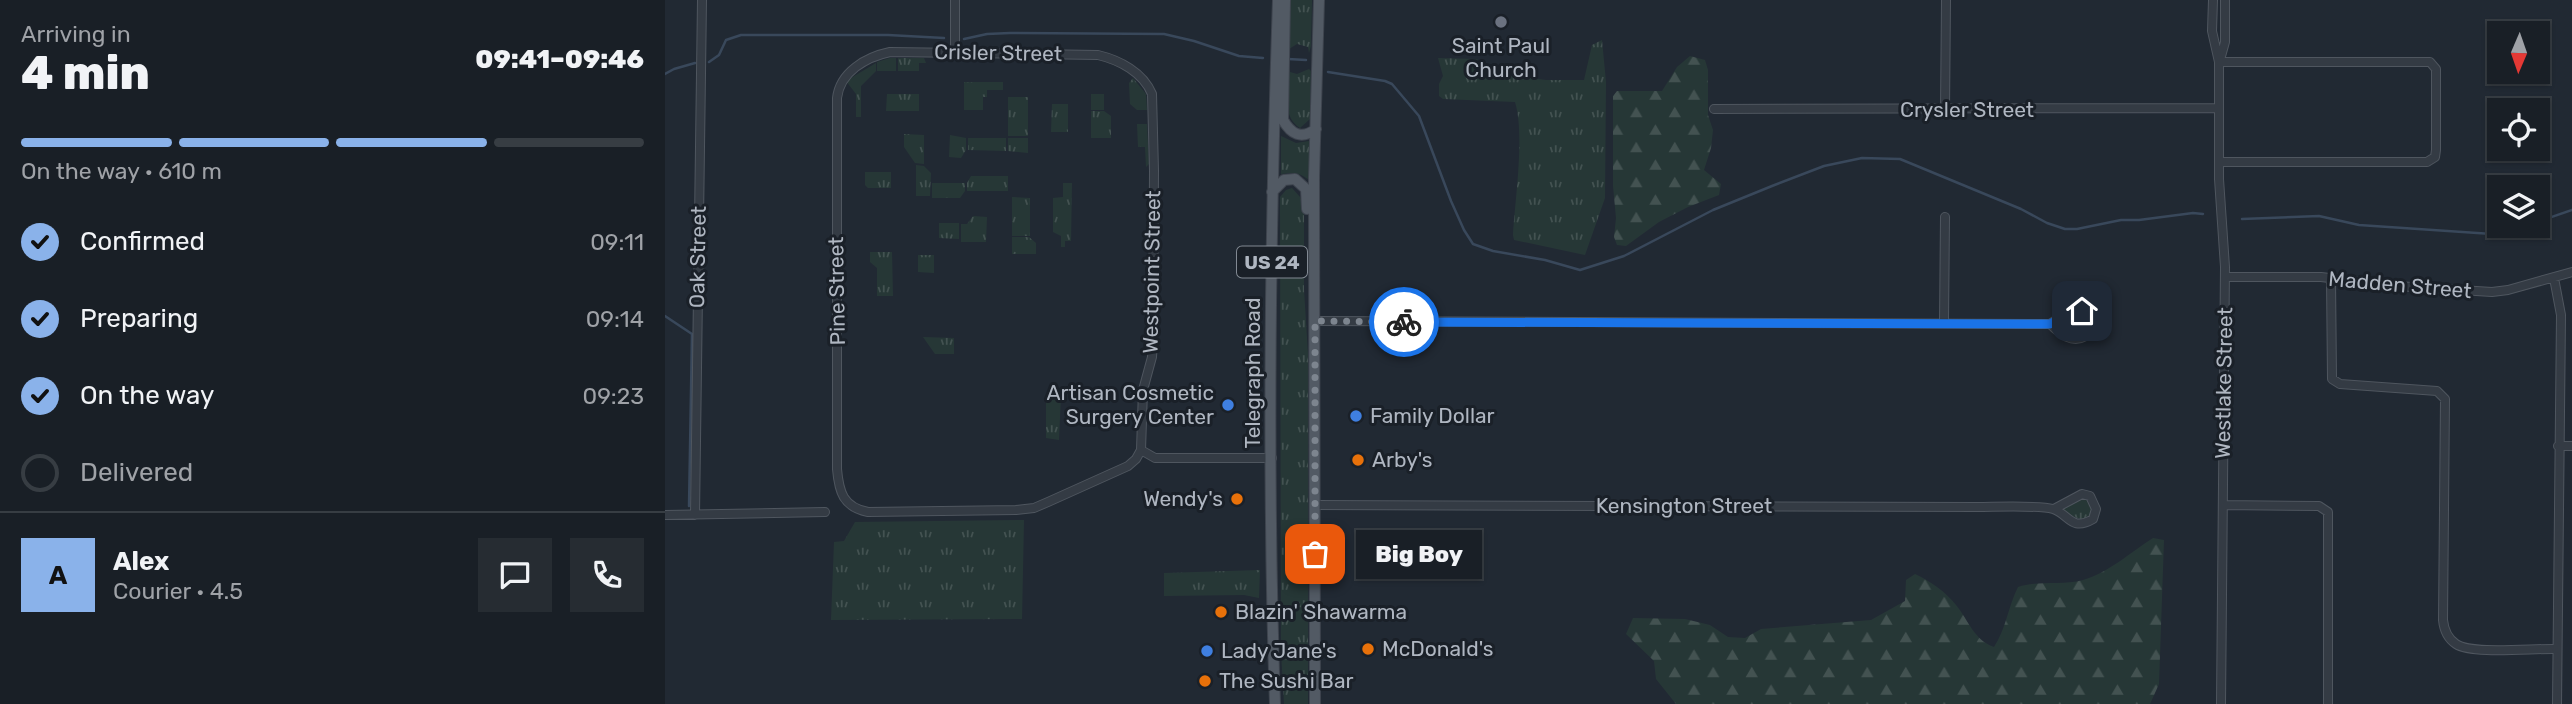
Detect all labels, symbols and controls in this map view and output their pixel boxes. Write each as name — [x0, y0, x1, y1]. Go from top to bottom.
marker: Saint Paul Church — [1493, 14, 1509, 30]
text: Arriving in — [21, 20, 131, 48]
north arrow — [2487, 21, 2550, 84]
map controls — [2487, 21, 2550, 238]
place label: Saint Paul Church — [1452, 33, 1550, 82]
street label: Crisler Street — [934, 39, 1062, 66]
text: 09:41–09:46 — [475, 44, 644, 75]
text: 4 min — [21, 46, 150, 101]
street label: Crysler Street — [1900, 97, 2034, 122]
button: locate — [2487, 98, 2550, 161]
text: On the way · 610 m — [21, 157, 222, 185]
button: layers — [2487, 175, 2550, 238]
street label: Westpoint Street — [1138, 190, 1165, 354]
street label: Oak Street — [684, 206, 711, 308]
icon: check — [21, 223, 59, 261]
text: Confirmed — [80, 226, 205, 257]
text: 09:11 — [590, 228, 644, 256]
street label: Pine Street — [823, 236, 850, 346]
road number: US 24 — [1237, 246, 1307, 278]
street label: Madden Street — [2327, 266, 2473, 303]
pin — [2052, 281, 2112, 341]
courier — [1369, 287, 1439, 357]
icon: home — [2063, 292, 2101, 330]
street label: Telegraph Road — [1240, 298, 1265, 448]
icon: check — [21, 300, 59, 338]
text: Preparing — [80, 303, 198, 334]
icon: bike — [1385, 303, 1423, 341]
text: 09:14 — [586, 305, 644, 333]
street label: Westlake Street — [2210, 307, 2237, 459]
icon: check — [21, 377, 59, 415]
text: On the way — [80, 380, 214, 411]
place label: Artisan Cosmetic Surgery Center — [1046, 380, 1214, 429]
text: 09:23 — [583, 382, 644, 410]
marker: Artisan Cosmetic Surgery Center — [1220, 397, 1236, 413]
place label: Family Dollar — [1370, 403, 1495, 428]
marker: Family Dollar — [1348, 408, 1364, 424]
place label: Arby's — [1372, 447, 1433, 472]
marker: Arby's — [1350, 452, 1366, 468]
text: Delivered — [80, 457, 193, 488]
place label: Wendy's — [1143, 486, 1223, 511]
marker: Wendy's — [1229, 491, 1245, 507]
street label: Kensington Street — [1596, 493, 1772, 518]
pin — [1285, 524, 1345, 584]
callout: Big Boy — [1357, 530, 1483, 578]
icon: bag — [1296, 535, 1334, 573]
button: chat — [478, 538, 552, 612]
button: phone — [570, 538, 644, 612]
text: Big Boy — [1375, 540, 1463, 568]
text: Alex — [113, 546, 169, 577]
text: A — [49, 560, 67, 591]
text: Courier · 4.5 — [113, 577, 243, 605]
place label: Blazin' Shawarma — [1235, 599, 1407, 624]
marker: Blazin' Shawarma — [1213, 604, 1229, 620]
place label: McDonald's — [1382, 636, 1494, 661]
place label: Lady Jane's — [1221, 638, 1337, 663]
marker: McDonald's — [1360, 641, 1376, 657]
marker: Lady Jane's — [1199, 643, 1215, 659]
place label: The Sushi Bar — [1219, 668, 1353, 693]
marker: The Sushi Bar — [1197, 673, 1213, 689]

